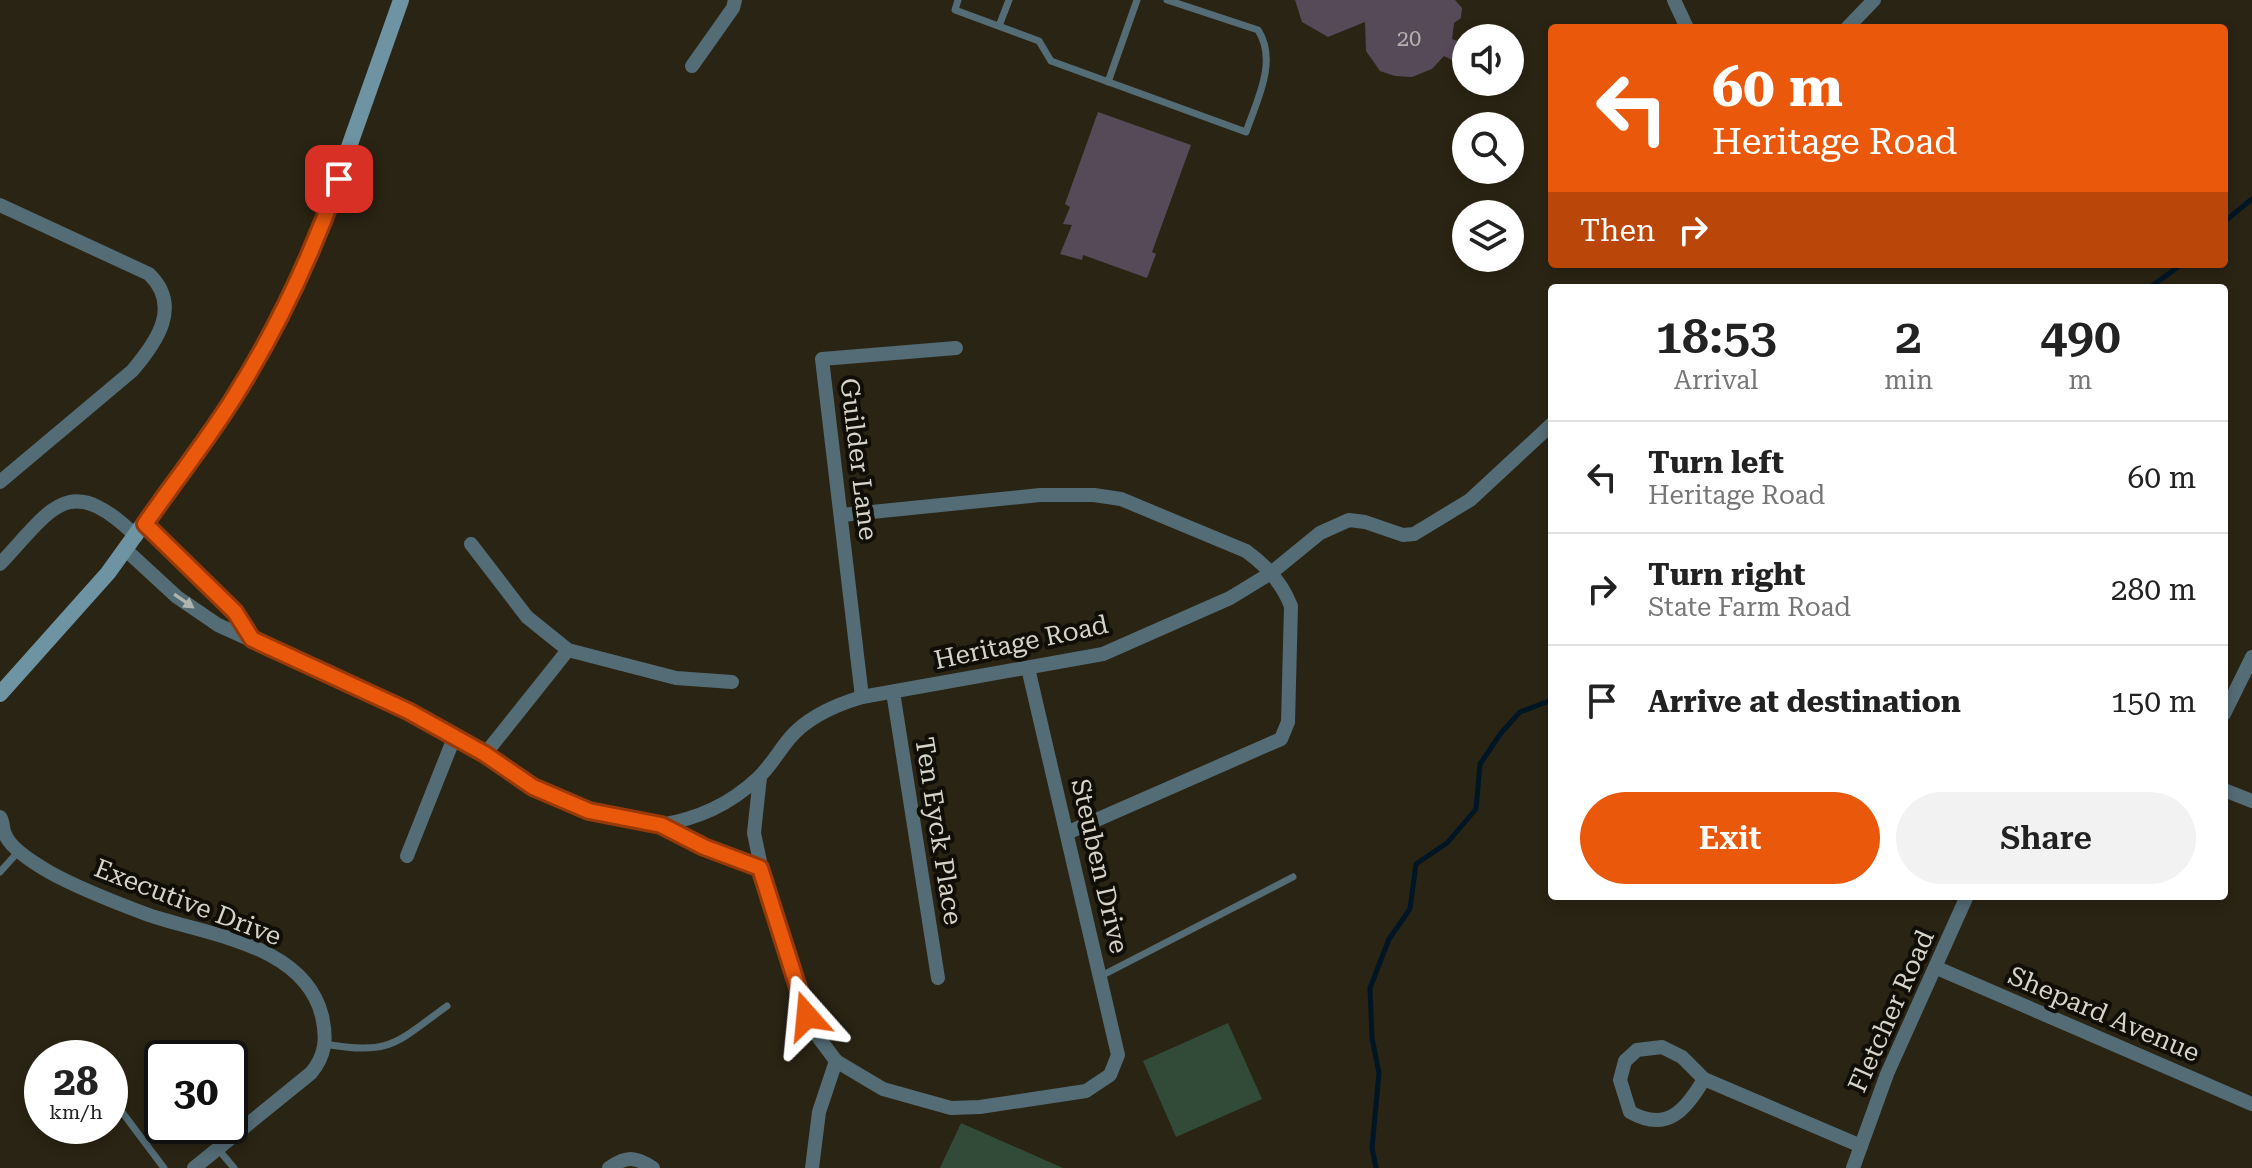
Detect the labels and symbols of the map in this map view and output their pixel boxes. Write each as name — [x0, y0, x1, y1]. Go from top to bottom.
house number: 20 — [1397, 26, 1421, 51]
pin — [305, 145, 373, 213]
street label: Guilder Lane — [834, 376, 884, 542]
one-way arrow — [174, 593, 195, 609]
street label: Heritage Road — [931, 609, 1111, 675]
street label: Ten Eyck Place — [909, 735, 969, 927]
street label: Steuben Drive — [1065, 776, 1135, 956]
street label: Executive Drive — [90, 853, 286, 951]
street label: Fletcher Road — [1842, 925, 1940, 1097]
street label: Shepard Avenue — [2004, 960, 2204, 1068]
position arrow — [765, 974, 849, 1058]
speed limit sign: 30 — [144, 1040, 248, 1144]

